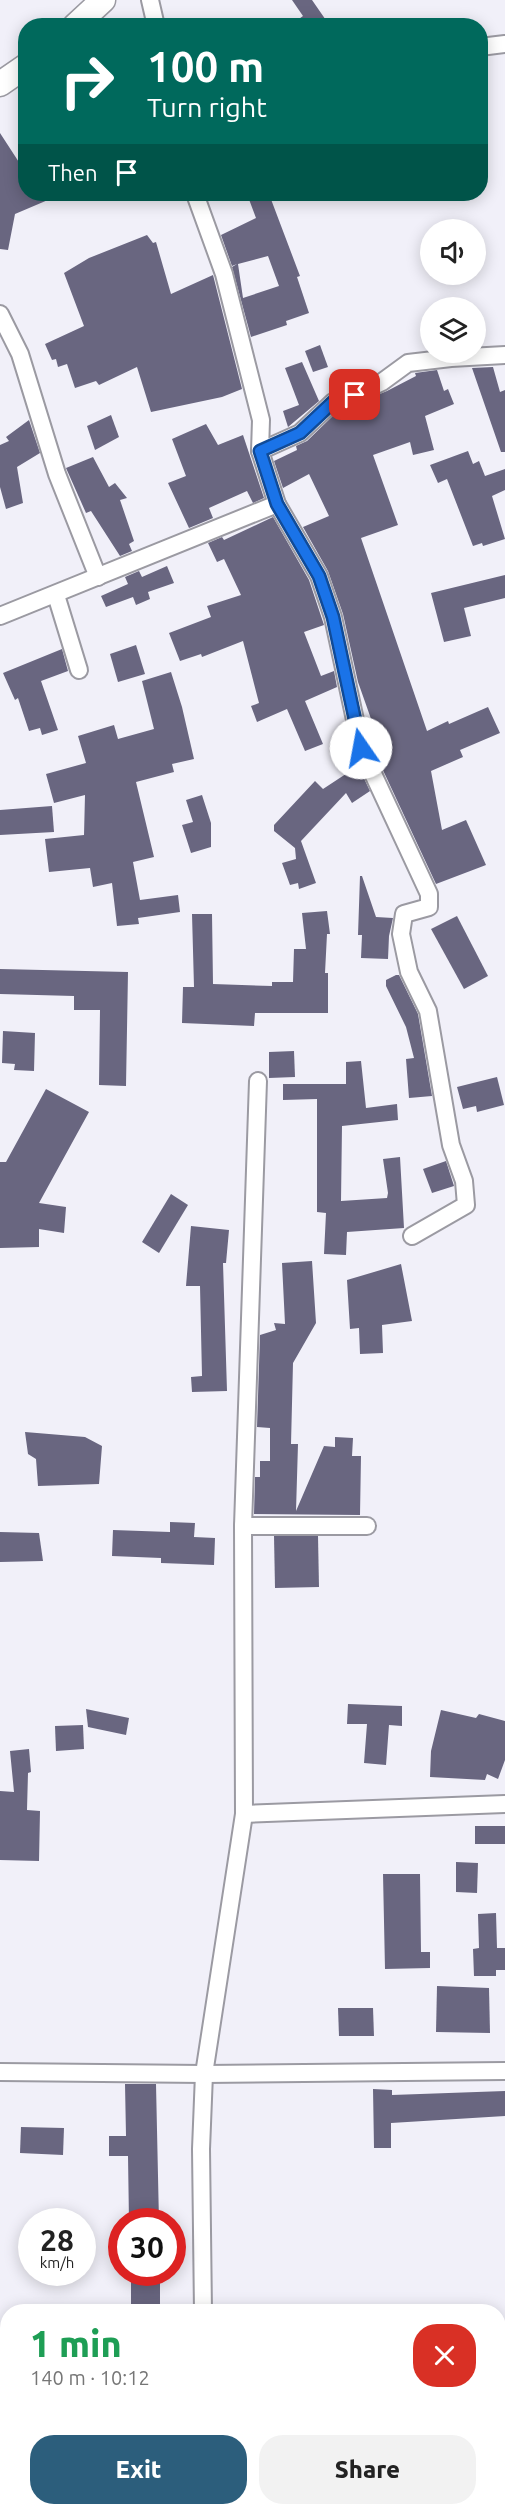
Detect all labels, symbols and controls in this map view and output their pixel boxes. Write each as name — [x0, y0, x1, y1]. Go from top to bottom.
icon: right — [48, 42, 126, 120]
text: 100 m — [147, 43, 264, 90]
text: Turn right — [147, 92, 267, 122]
icon: arrive — [110, 156, 143, 189]
text: Then — [48, 160, 98, 185]
map controls — [420, 219, 486, 363]
button: sound — [420, 219, 486, 285]
button: layers — [420, 297, 486, 363]
pin — [329, 369, 380, 420]
icon: arrive — [338, 378, 371, 411]
position arrow — [329, 716, 393, 780]
speed limit sign: 30 — [108, 2208, 186, 2286]
text: 28 — [40, 2223, 74, 2257]
text: km/h — [40, 2254, 74, 2271]
text: 1 min — [30, 2323, 122, 2364]
button: close — [413, 2324, 476, 2387]
text: 140 m · 10:12 — [30, 2366, 150, 2389]
button: Exit — [30, 2435, 247, 2504]
button: Share — [259, 2435, 476, 2504]

